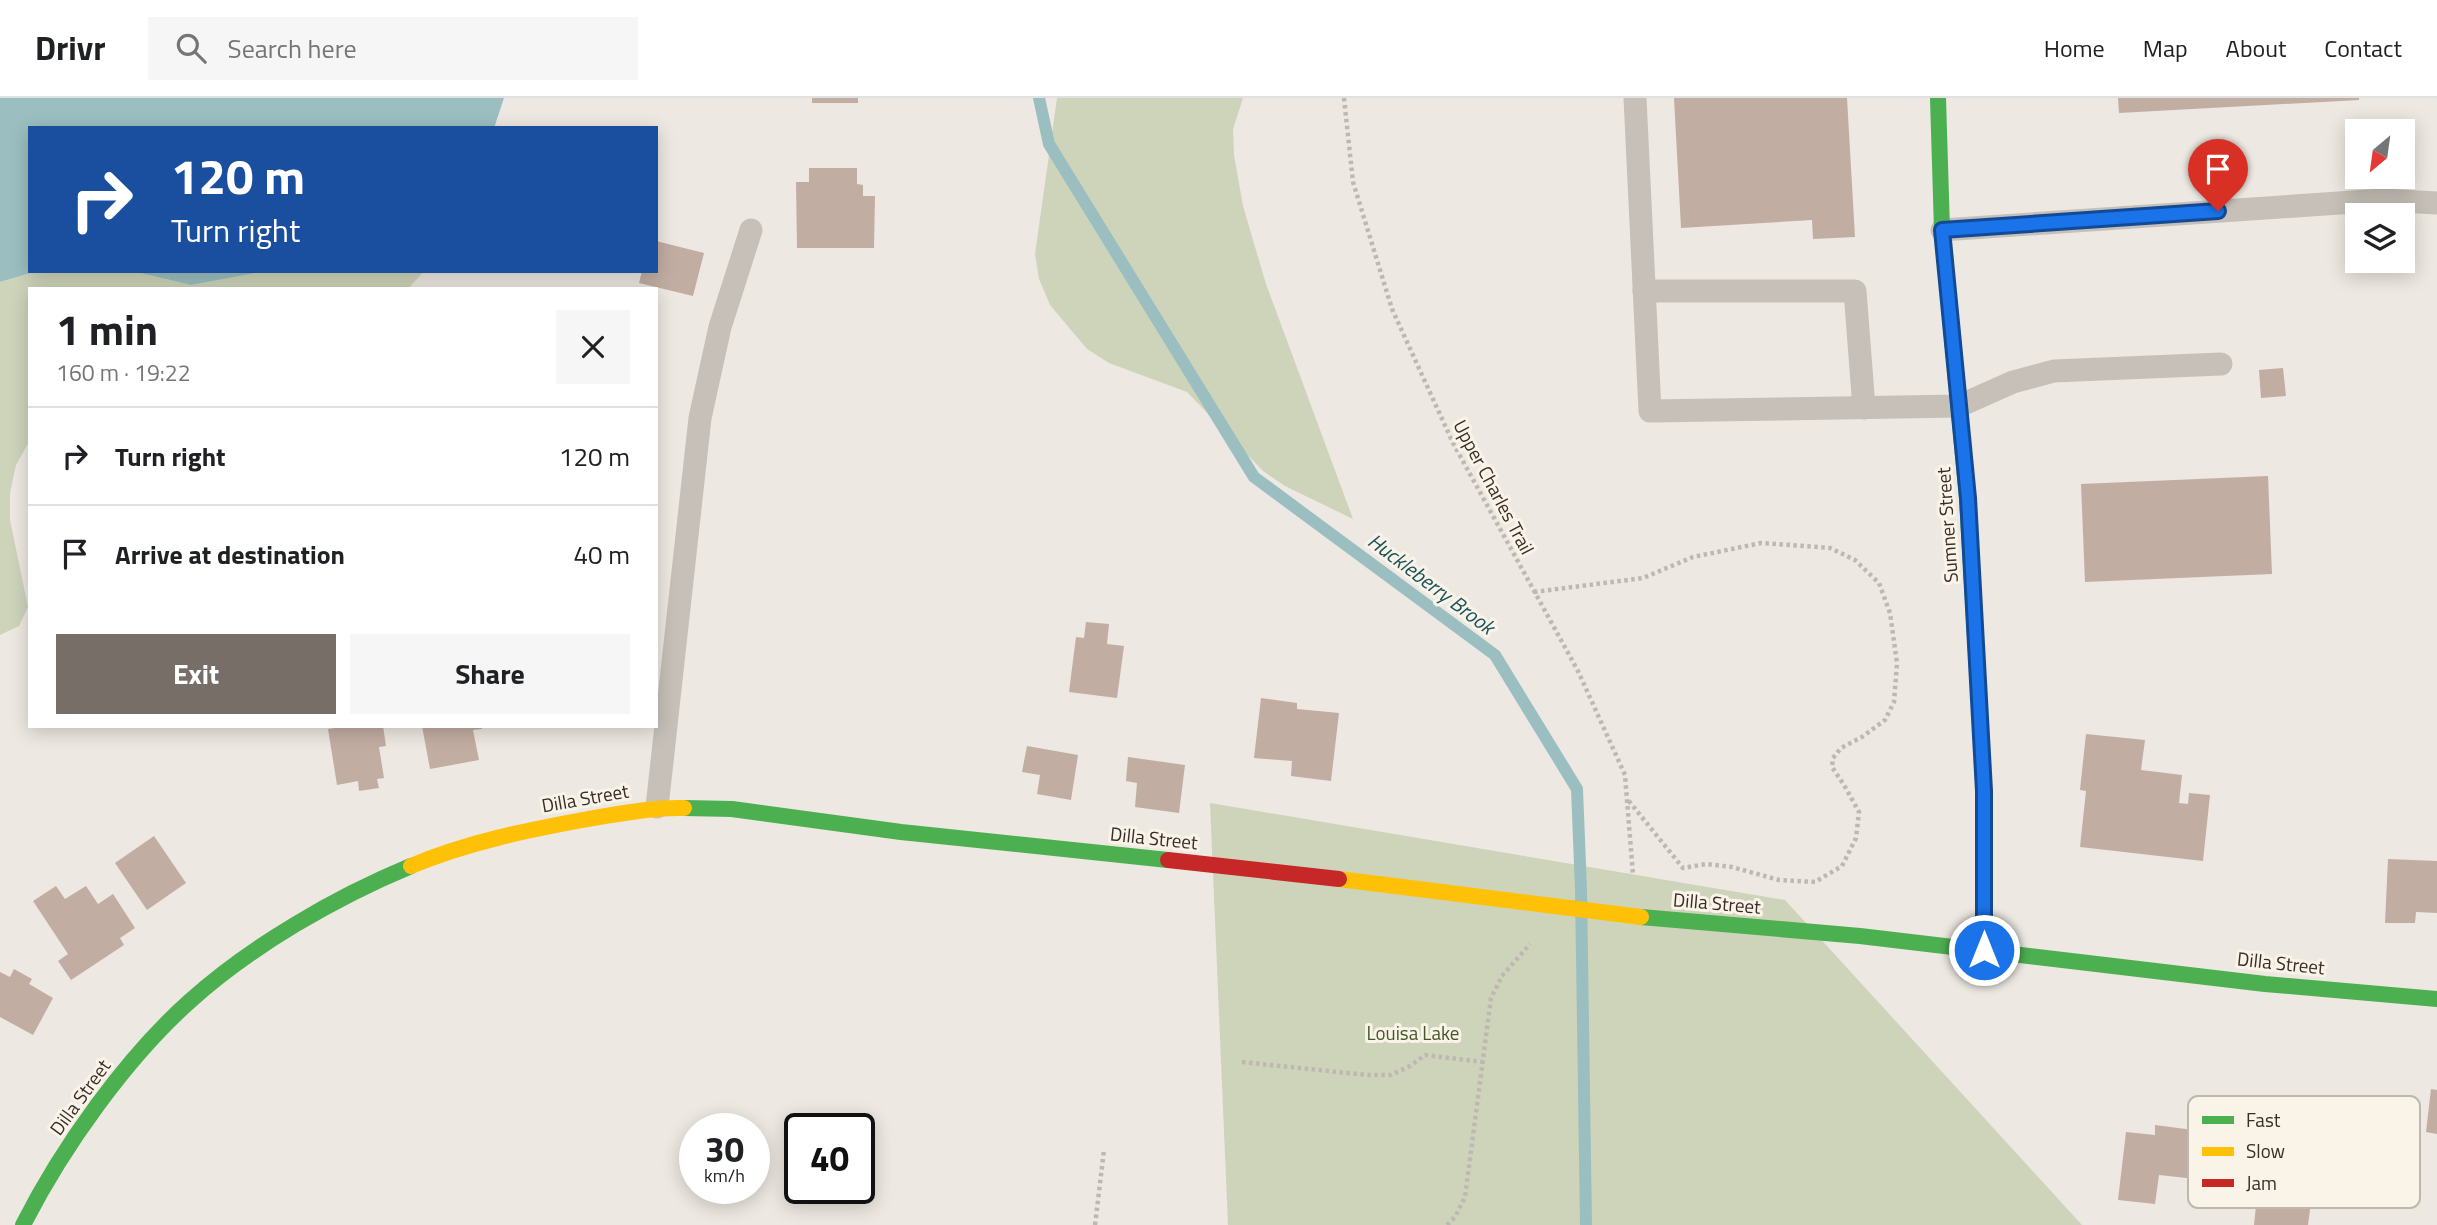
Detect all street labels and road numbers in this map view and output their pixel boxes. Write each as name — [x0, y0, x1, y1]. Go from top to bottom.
street label: Upper Charles Trail — [1447, 414, 1542, 559]
street label: Sumner Street — [1928, 466, 1965, 584]
street label: Dilla Street — [539, 776, 631, 819]
street label: Dilla Street — [1109, 818, 1200, 857]
street label: Dilla Street — [1672, 884, 1762, 921]
street label: Dilla Street — [2236, 943, 2327, 982]
street label: Dilla Street — [42, 1052, 117, 1141]

